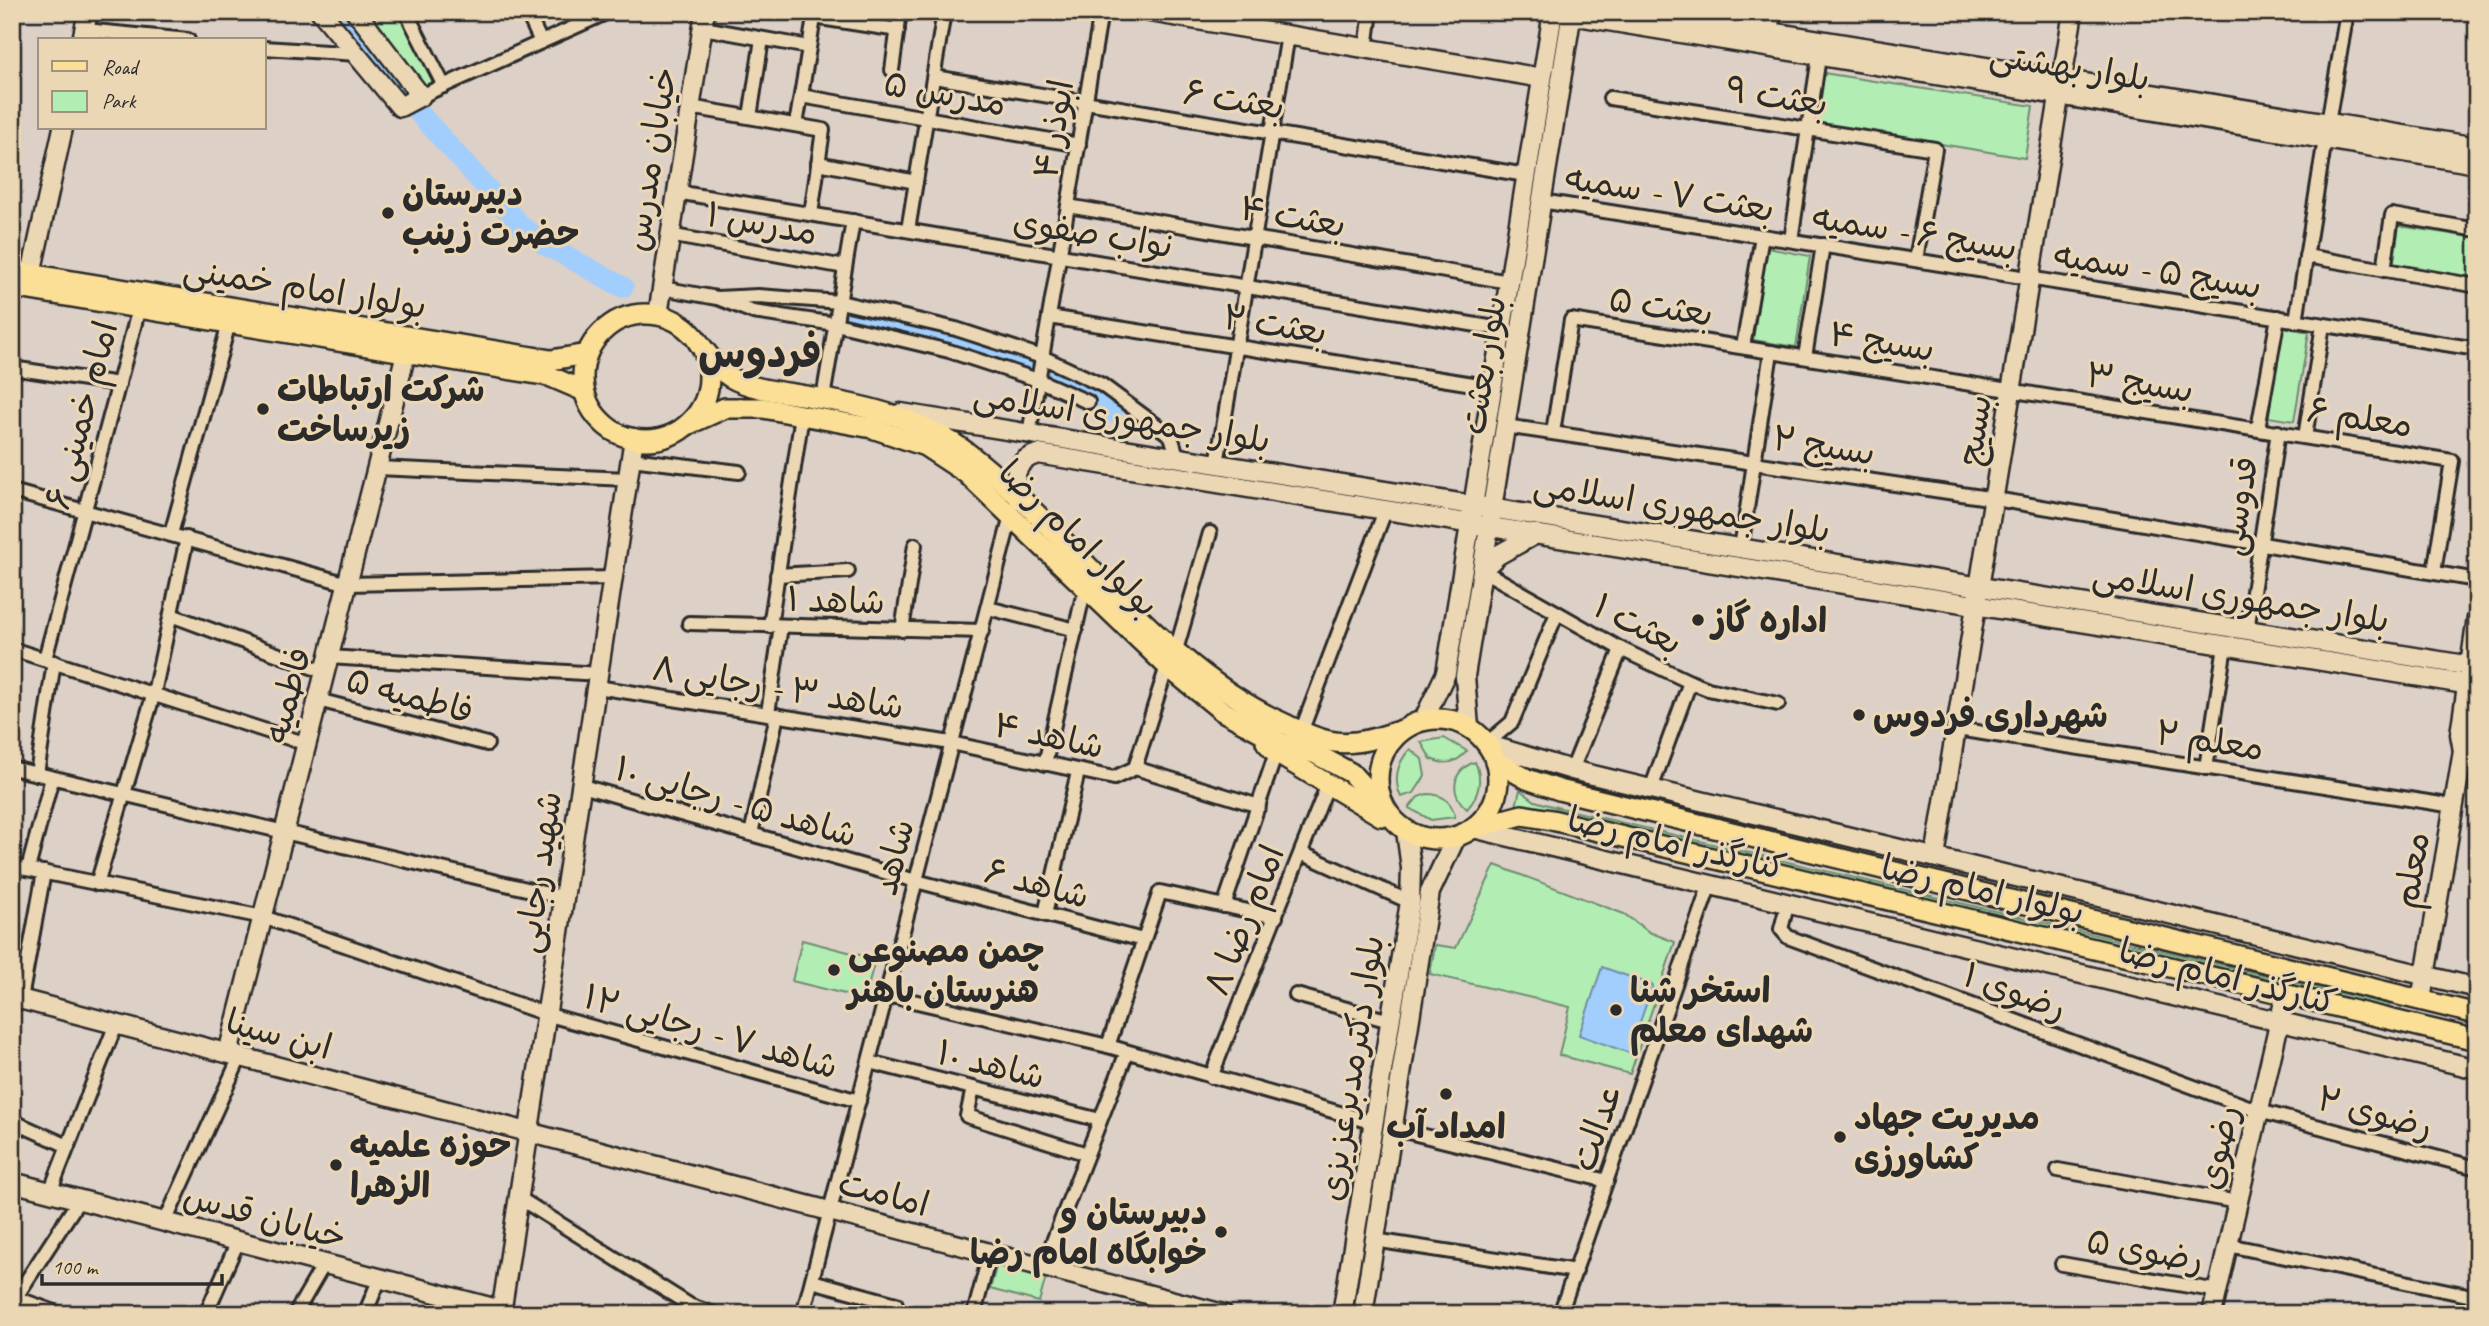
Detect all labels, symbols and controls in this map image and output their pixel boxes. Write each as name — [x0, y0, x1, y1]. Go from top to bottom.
street label: بلوار بهشتی — [1987, 32, 2153, 101]
legend — [38, 38, 266, 130]
text: Road — [102, 54, 141, 80]
street label: مدرس ۵ — [880, 61, 1010, 126]
street label: خیابان مدرس — [614, 64, 687, 254]
street label: بعثت ۹ — [1723, 66, 1831, 127]
street label: بعثت ۶ — [1180, 69, 1288, 130]
street label: ابوذر ۴ — [1023, 76, 1084, 182]
text: Park — [102, 88, 137, 114]
street label: بعثت ۷ - سمیه — [1562, 155, 1778, 232]
place label: دبیرستان حضرت زینب — [402, 171, 579, 256]
street label: بعثت ۴ — [1236, 185, 1350, 248]
street label: مدرس ۱ — [703, 192, 821, 255]
street label: بسیج ۶ - سمیه — [1809, 194, 2020, 272]
street label: نواب صفوی — [1010, 199, 1176, 268]
marker: دبیرستان حضرت زینب — [380, 205, 396, 221]
street label: بسیج ۵ - سمیه — [2051, 232, 2265, 310]
street label: بولوار امام خمینی — [179, 246, 430, 333]
street label: بعثت ۵ — [1606, 276, 1716, 337]
street label: بلوار بعثت — [1450, 292, 1517, 438]
street label: بعثت ۲ — [1220, 294, 1330, 355]
street label: بسیج ۴ — [1826, 311, 1938, 373]
street label: امام خمینی ۶ — [35, 316, 132, 515]
district label: فردوس — [698, 327, 822, 380]
street label: بسیج ۳ — [2083, 352, 2197, 414]
place label: شرکت ارتباطات زیرساخت — [277, 367, 485, 452]
street label: بلوار جمهوری اسلامی — [970, 372, 1274, 463]
street label: معلم ۶ — [2303, 387, 2416, 452]
street label: بسیج — [1947, 391, 2003, 469]
marker: شرکت ارتباطات زیرساخت — [255, 401, 271, 417]
street label: بسیج ۲ — [1769, 415, 1878, 477]
street label: بولوار امام رضا — [986, 450, 1169, 629]
street label: قدوسی — [2208, 453, 2269, 559]
street label: بلوار جمهوری اسلامی — [1530, 462, 1834, 553]
street label: بلوار جمهوری اسلامی — [2089, 552, 2393, 643]
street label: شاهد ۱ — [786, 576, 886, 625]
street label: بعثت ۱ — [1586, 583, 1690, 666]
place label: اداره گاز — [1709, 598, 1827, 643]
marker: اداره گاز — [1690, 612, 1706, 628]
street label: فاطمیه — [253, 642, 322, 748]
street label: شاهد ۳ - رجایی ۸ — [649, 645, 907, 730]
street label: فاطمیه ۵ — [341, 657, 479, 734]
place label: شهرداری فردوس — [1873, 693, 2108, 738]
street label: شاهد ۴ — [990, 702, 1108, 769]
marker: شهرداری فردوس — [1851, 707, 1867, 723]
street label: معلم ۲ — [2152, 710, 2267, 775]
street label: شاهد ۵ - رجایی ۱۰ — [610, 745, 862, 858]
street label: شهید رجایی — [505, 788, 572, 956]
street label: کنارگذر امام رضا — [1562, 796, 1791, 894]
street label: شاهد — [862, 814, 925, 900]
street label: معلم — [2383, 828, 2444, 913]
street label: امام رضا ۸ — [1194, 838, 1299, 1004]
street label: بولوار امام رضا — [1876, 844, 2089, 939]
street label: شاهد ۶ — [980, 848, 1094, 919]
place label: چمن مصنوعی هنرستان باهنر — [845, 928, 1045, 1013]
street label: کنارگذر امام رضا — [2113, 928, 2342, 1029]
street label: بلوار دکترمدبرعزیزی — [1308, 932, 1395, 1204]
street label: رضوی ۱ — [1957, 952, 2073, 1031]
marker: چمن مصنوعی هنرستان باهنر — [826, 962, 842, 978]
place label: استخر شنا شهدای معلم — [1630, 968, 1813, 1056]
street label: شاهد ۷ - رجایی ۱۲ — [579, 974, 843, 1089]
street label: ابن سینا — [221, 999, 337, 1070]
marker: استخر شنا شهدای معلم — [1608, 1002, 1624, 1018]
street label: شاهد ۱۰ — [932, 1029, 1049, 1100]
street label: رضوی ۲ — [2312, 1076, 2438, 1149]
street label: عدالت — [1561, 1077, 1632, 1177]
marker: امداد آب — [1438, 1086, 1454, 1102]
place label: مدیریت جهاد کشاورزی — [1854, 1095, 2040, 1180]
street label: رضوی — [2187, 1100, 2250, 1194]
place label: امداد آب — [1386, 1104, 1506, 1149]
place label: حوزه علمیه الزهرا — [350, 1123, 511, 1208]
marker: مدیریت جهاد کشاورزی — [1832, 1129, 1848, 1145]
marker: حوزه علمیه الزهرا — [328, 1157, 344, 1173]
street label: امامت — [833, 1160, 934, 1227]
street label: خیابان قدس — [178, 1173, 351, 1260]
place label: دبیرستان و خوابگاه امام رضا — [970, 1190, 1207, 1278]
street label: رضوی ۵ — [2083, 1218, 2207, 1283]
marker: دبیرستان و خوابگاه امام رضا — [1213, 1224, 1229, 1240]
scale bar — [42, 1242, 222, 1286]
text: 100 m — [52, 1254, 99, 1280]

